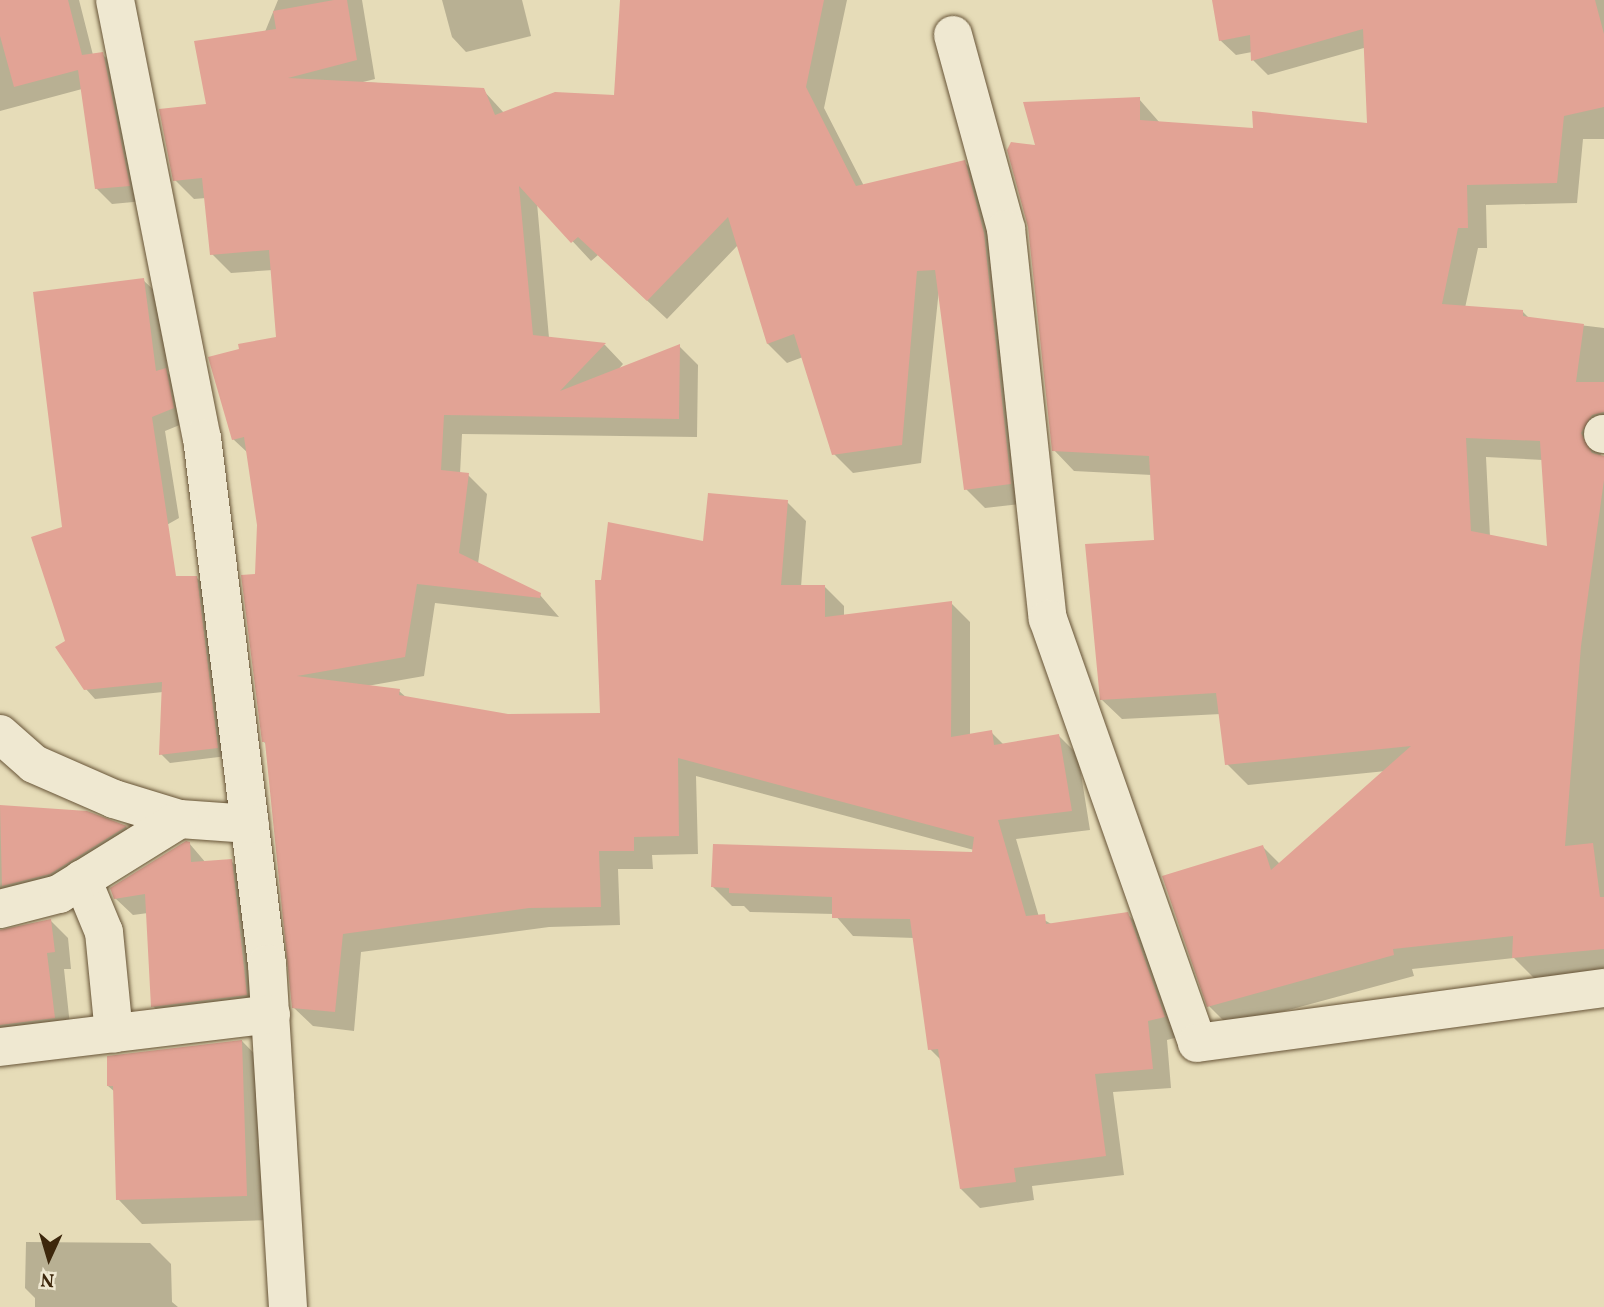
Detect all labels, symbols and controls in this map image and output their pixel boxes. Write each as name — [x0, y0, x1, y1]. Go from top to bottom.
north arrow — [14, 1223, 84, 1293]
text: N — [40, 1265, 55, 1292]

